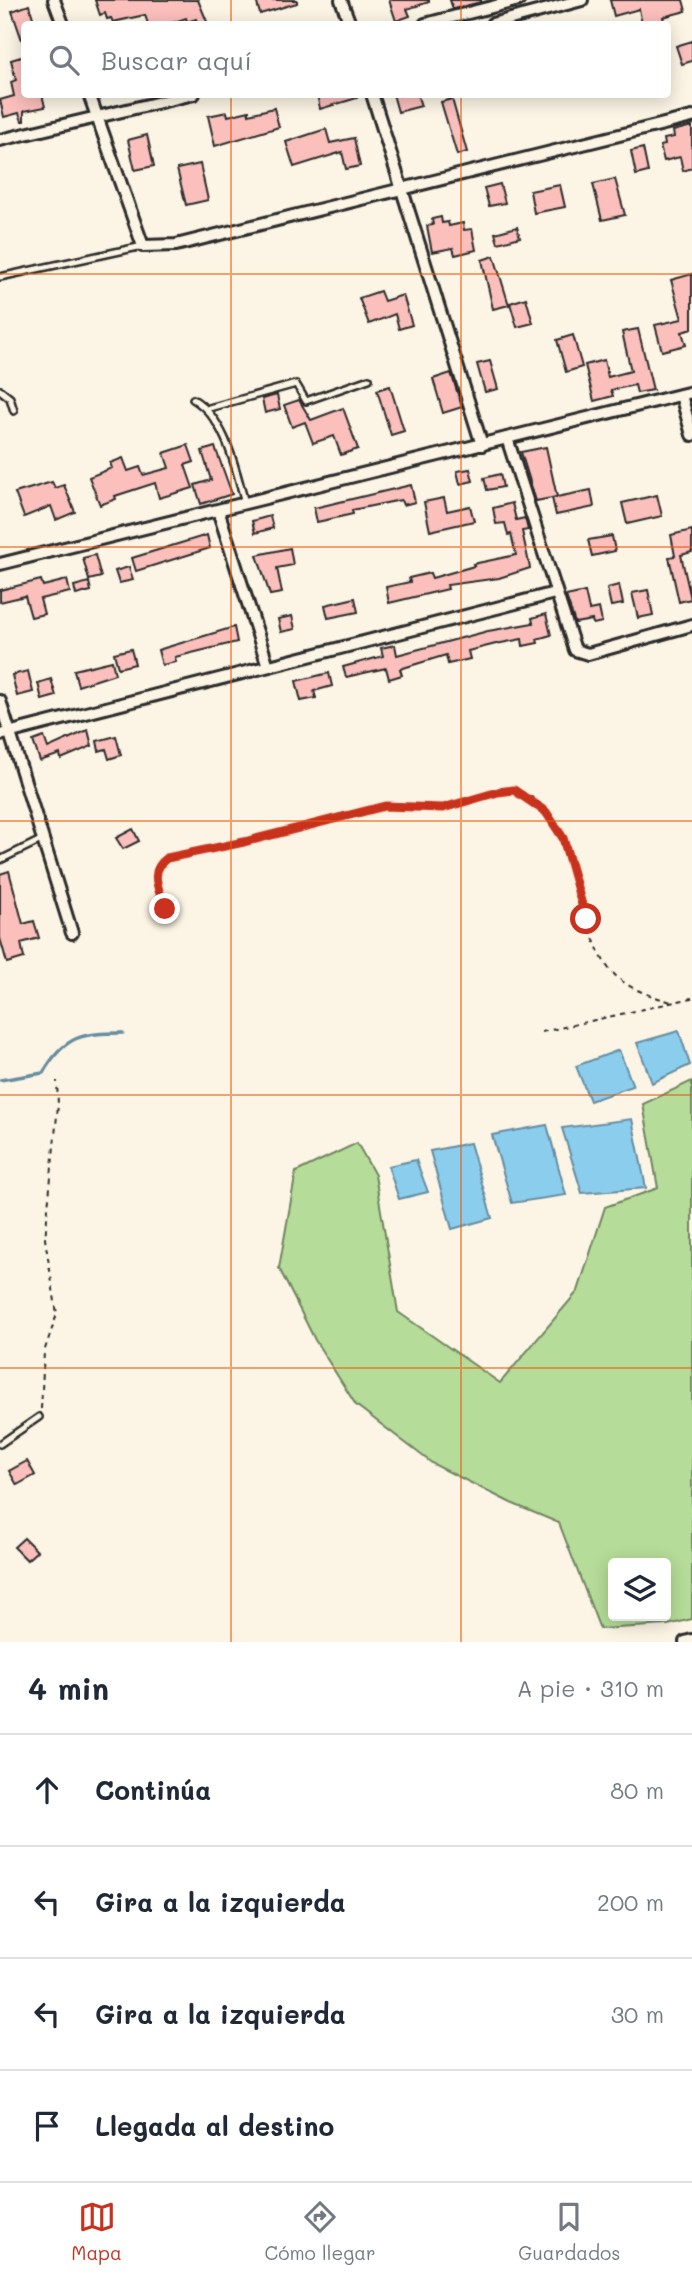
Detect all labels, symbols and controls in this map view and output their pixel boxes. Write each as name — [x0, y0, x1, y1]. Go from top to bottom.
search box — [21, 21, 671, 98]
icon: search — [45, 41, 83, 79]
text: Buscar aquí — [101, 43, 252, 77]
route end — [149, 893, 180, 924]
route start — [570, 903, 601, 934]
map controls — [608, 1558, 671, 1621]
button: layers — [608, 1558, 671, 1621]
text: 4 min — [28, 1668, 109, 1708]
text: A pie · 310 m — [517, 1673, 664, 1703]
icon: ahead — [28, 1771, 66, 1809]
text: Continúa — [95, 1773, 211, 1807]
text: 80 m — [610, 1775, 664, 1805]
icon: left — [28, 1883, 66, 1921]
text: Gira a la izquierda — [95, 1885, 346, 1919]
text: 200 m — [597, 1887, 664, 1917]
icon: left — [28, 1995, 66, 2033]
text: Gira a la izquierda — [95, 1997, 346, 2031]
text: 30 m — [611, 1999, 664, 2029]
icon: arrive — [28, 2107, 66, 2145]
text: Llegada al destino — [95, 2109, 334, 2143]
tab: Mapa — [71, 2198, 122, 2265]
tab: Cómo llegar — [265, 2198, 376, 2265]
tab: Guardados — [518, 2198, 621, 2265]

